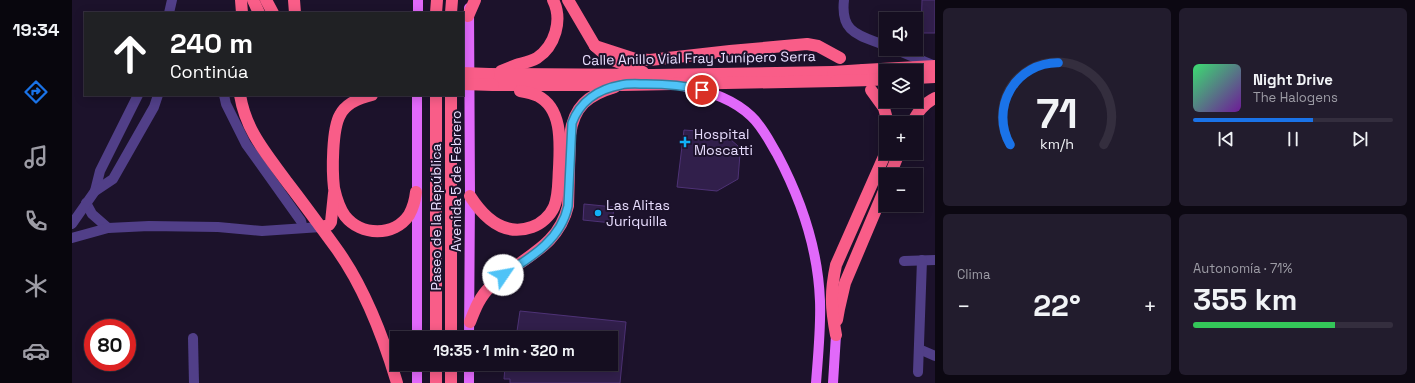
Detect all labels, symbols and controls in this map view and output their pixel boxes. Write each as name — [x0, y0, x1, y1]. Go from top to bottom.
map controls — [879, 12, 923, 212]
button: sound — [879, 12, 923, 56]
text: 19:34 — [12, 18, 60, 41]
text: 240 m — [170, 25, 253, 61]
icon: ahead — [104, 28, 156, 80]
street label: Calle Anillo Vial Fray Junípero Serra — [582, 47, 816, 69]
text: Continúa — [170, 60, 248, 83]
button: layers — [879, 64, 923, 108]
text: Night Drive — [1253, 70, 1333, 89]
pin — [685, 73, 719, 107]
icon: directions — [22, 78, 50, 106]
icon: arrive — [691, 79, 713, 101]
text: 71 — [1036, 87, 1078, 140]
text: The Halogens — [1253, 89, 1338, 106]
street label: Avenida 5 de Febrero — [447, 110, 465, 252]
button: + — [879, 116, 923, 160]
place label: Hospital Moscatti — [694, 125, 753, 159]
icon: previous — [1215, 128, 1237, 150]
icon: pause — [1282, 128, 1304, 150]
icon: next — [1349, 128, 1371, 150]
text: km/h — [1040, 134, 1074, 152]
marker: Hospital Moscatti — [679, 136, 691, 148]
icon: music — [22, 143, 50, 171]
street label: Paseo de la República — [427, 143, 445, 291]
button: − — [879, 168, 923, 212]
place label: Las Alitas Juriquilla — [606, 196, 670, 230]
icon: phone — [22, 207, 50, 235]
marker: Las Alitas Juriquilla — [593, 208, 603, 218]
position arrow — [482, 254, 524, 296]
text: Autonomía · 71% — [1193, 260, 1293, 277]
text: Clima — [957, 266, 990, 283]
icon: climate — [22, 272, 50, 300]
text: 355 km — [1193, 280, 1297, 319]
text: 22° — [1033, 286, 1081, 325]
text: − — [957, 292, 971, 320]
text: + — [1143, 292, 1157, 320]
speed limit sign: 80 — [84, 319, 136, 371]
icon: car — [22, 337, 50, 365]
text: 19:35 · 1 min · 320 m — [433, 341, 575, 360]

